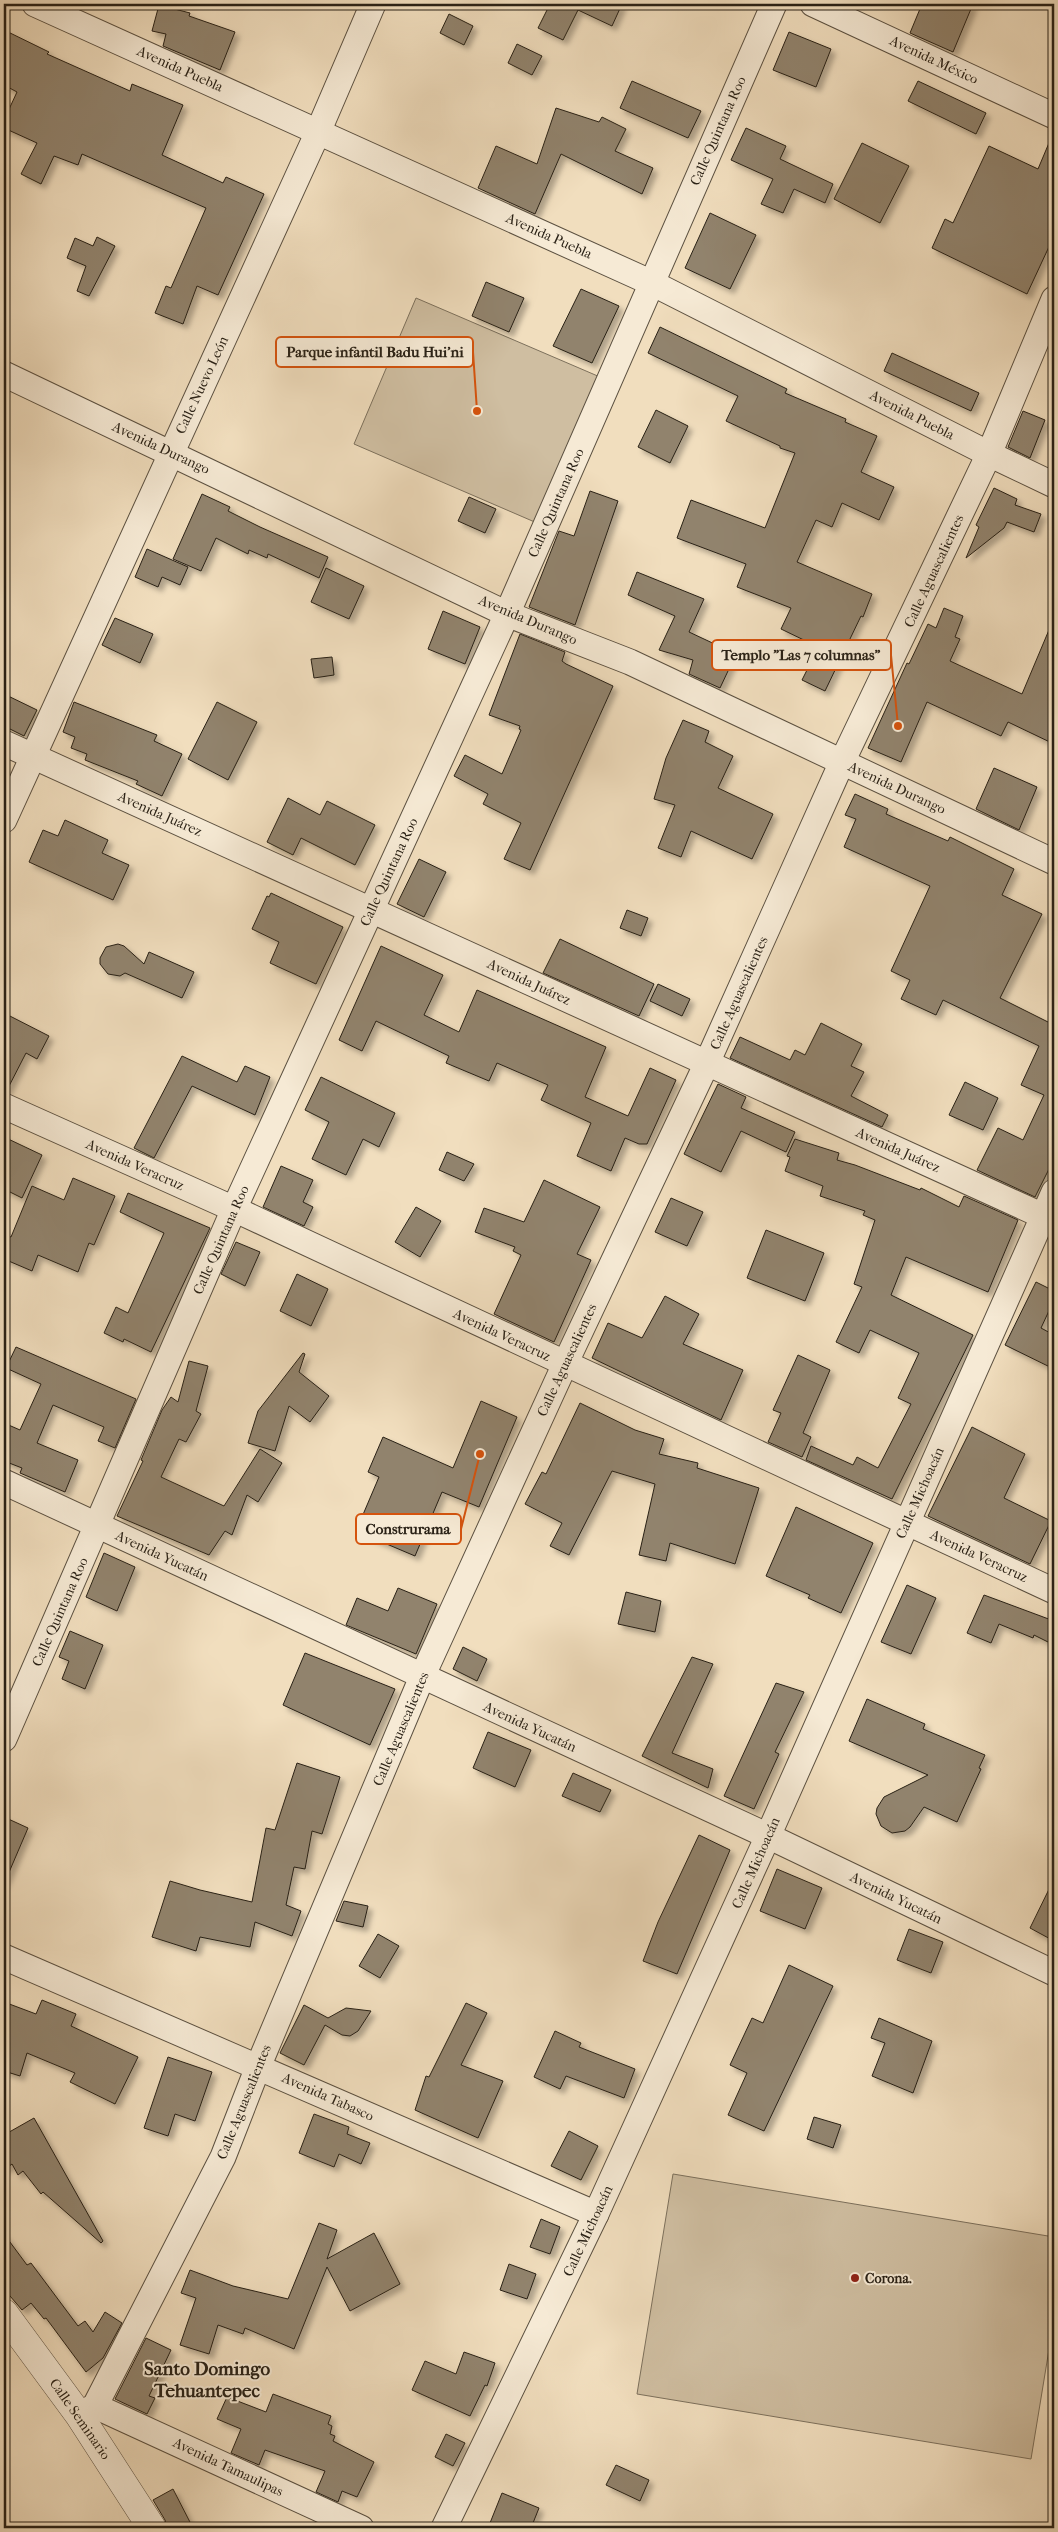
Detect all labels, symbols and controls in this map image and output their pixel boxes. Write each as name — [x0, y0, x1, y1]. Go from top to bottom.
street label: Avenida México — [886, 32, 981, 88]
street label: Avenida Puebla — [133, 42, 226, 96]
street label: Calle Quintana Roo — [686, 74, 750, 188]
street label: Avenida Puebla — [502, 209, 595, 263]
street label: Calle Nuevo León — [172, 333, 232, 437]
callout: Parque infantil Badu Hui'ni — [276, 337, 473, 367]
text: Parque infantil Badu Hui'ni — [286, 343, 464, 361]
street label: Avenida Puebla — [866, 386, 958, 444]
street label: Avenida Durango — [109, 418, 212, 478]
street label: Calle Quintana Roo — [524, 446, 588, 560]
street label: Calle Aguascalientes — [900, 512, 968, 630]
street label: Avenida Durango — [475, 591, 580, 648]
callout: Templo "Las 7 columnas" — [712, 640, 891, 670]
text: Templo "Las 7 columnas" — [721, 646, 881, 664]
street label: Avenida Durango — [845, 758, 948, 818]
street label: Avenida Juárez — [114, 787, 205, 840]
street label: Calle Quintana Roo — [356, 815, 422, 929]
street label: Calle Aguascalientes — [706, 934, 772, 1052]
street label: Avenida Juárez — [484, 955, 573, 1009]
street label: Avenida Juárez — [852, 1123, 943, 1176]
street label: Avenida Veracruz — [82, 1135, 187, 1194]
street label: Calle Quintana Roo — [189, 1183, 253, 1297]
street label: Calle Aguascalientes — [533, 1301, 601, 1419]
street label: Avenida Veracruz — [450, 1305, 553, 1365]
street label: Calle Michoacán — [892, 1445, 948, 1541]
callout: Construrama — [356, 1514, 461, 1544]
text: Construrama — [366, 1520, 451, 1538]
street label: Avenida Veracruz — [927, 1526, 1030, 1586]
street label: Avenida Yucatán — [112, 1527, 211, 1585]
street label: Calle Quintana Roo — [28, 1555, 92, 1669]
street label: Calle Aguascalientes — [369, 1669, 433, 1789]
street label: Avenida Yucatán — [480, 1698, 579, 1756]
street label: Calle Michoacán — [728, 1815, 784, 1911]
street label: Avenida Yucatán — [846, 1868, 945, 1928]
street label: Calle Aguascalientes — [213, 2042, 275, 2162]
street label: Avenida Tabasco — [279, 2069, 377, 2125]
street label: Calle Michoacán — [559, 2183, 617, 2279]
place label: Corona. — [865, 2270, 912, 2287]
marker: Corona. — [849, 2272, 861, 2284]
district label: Santo Domingo Tehuantepec — [144, 2358, 270, 2402]
street label: Calle Seminario — [46, 2375, 114, 2463]
street label: Avenida Tamaulipas — [169, 2434, 286, 2500]

